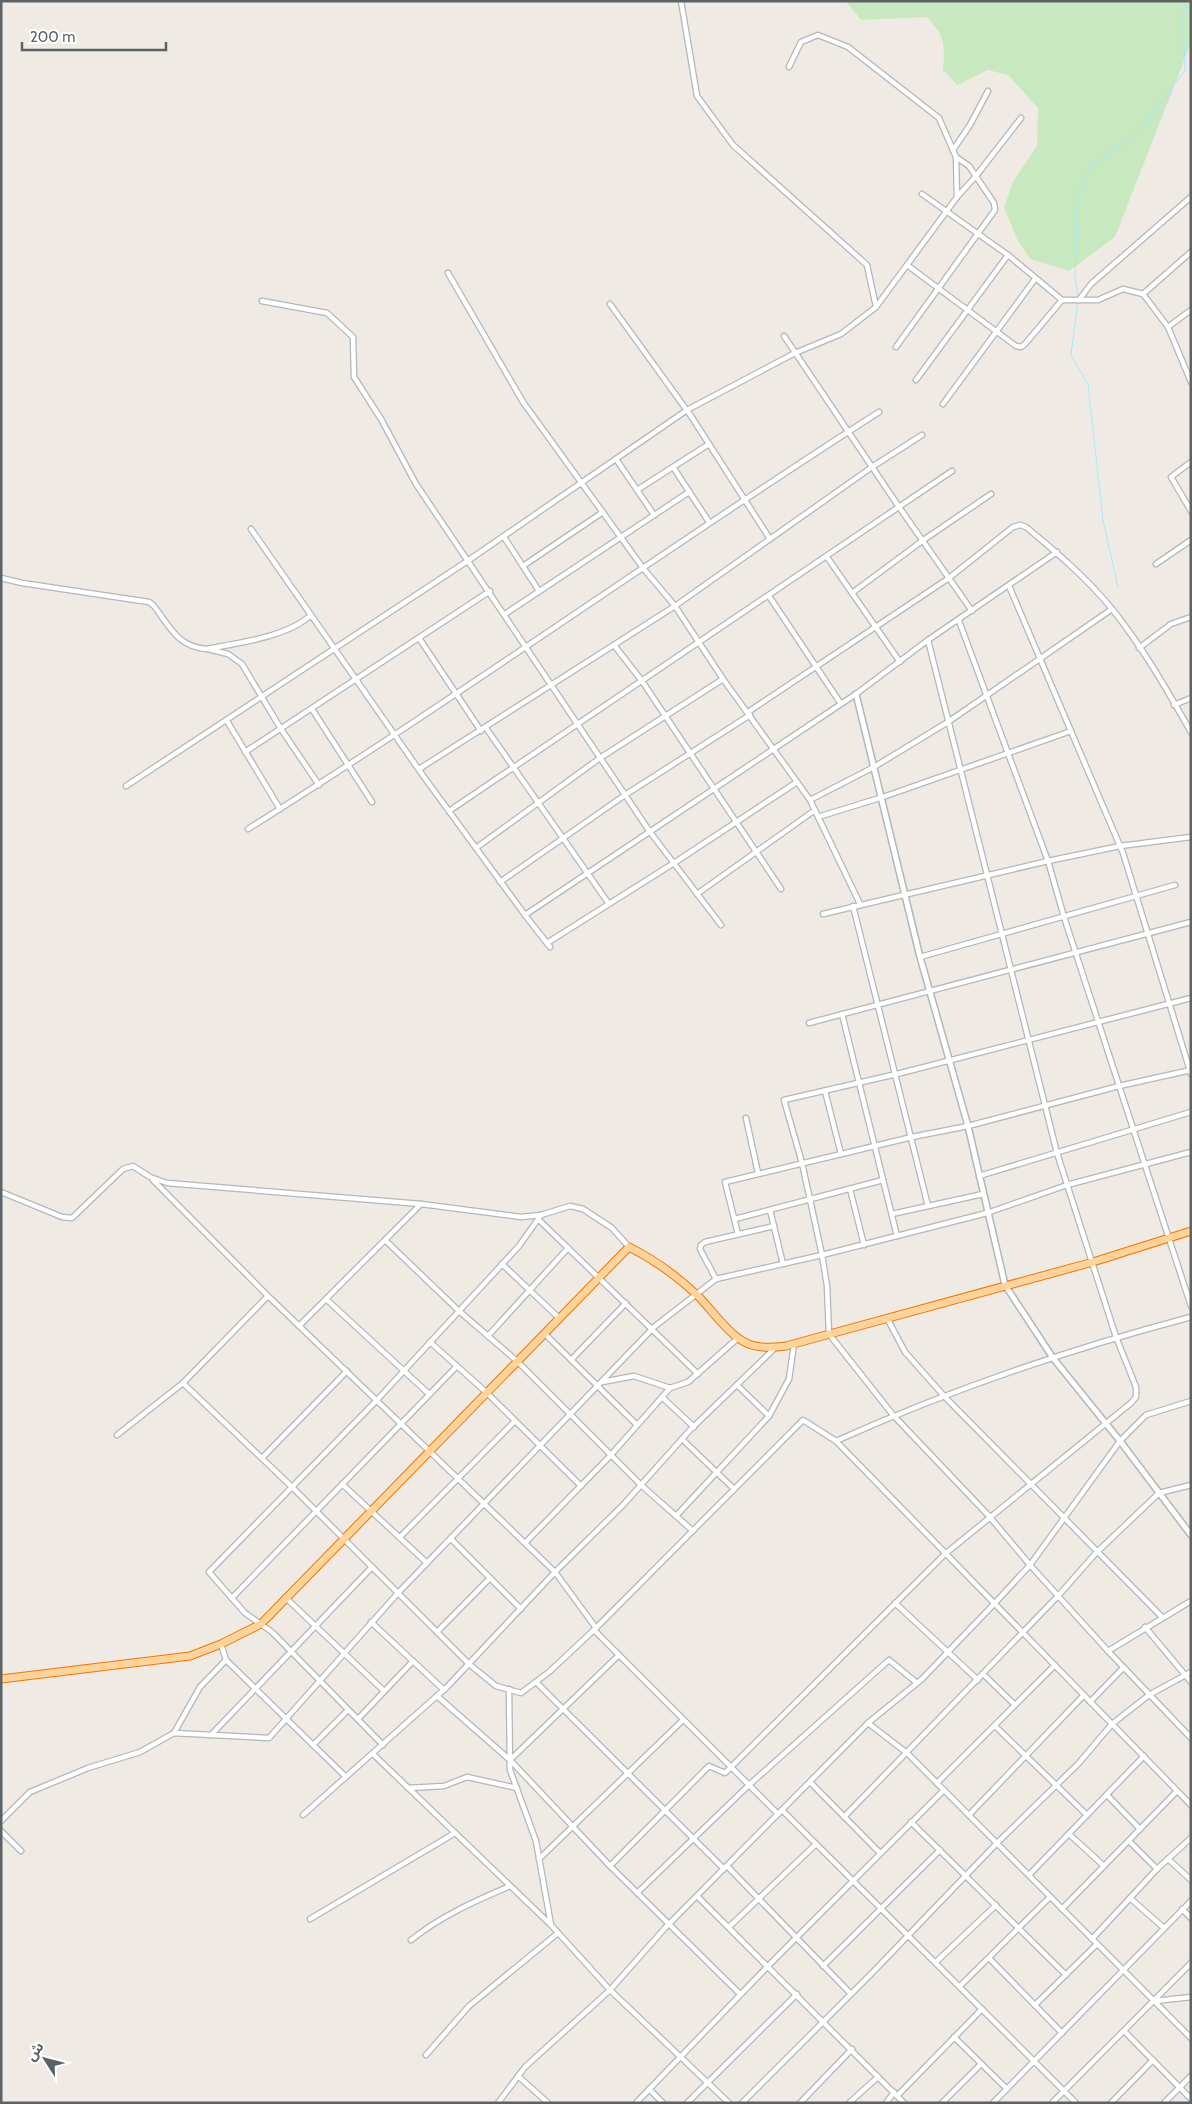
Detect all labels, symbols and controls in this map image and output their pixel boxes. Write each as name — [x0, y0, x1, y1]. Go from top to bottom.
scale bar — [22, 20, 166, 52]
text: 200 m — [30, 28, 75, 46]
north arrow — [20, 2034, 70, 2084]
text: ش — [22, 2038, 47, 2064]

